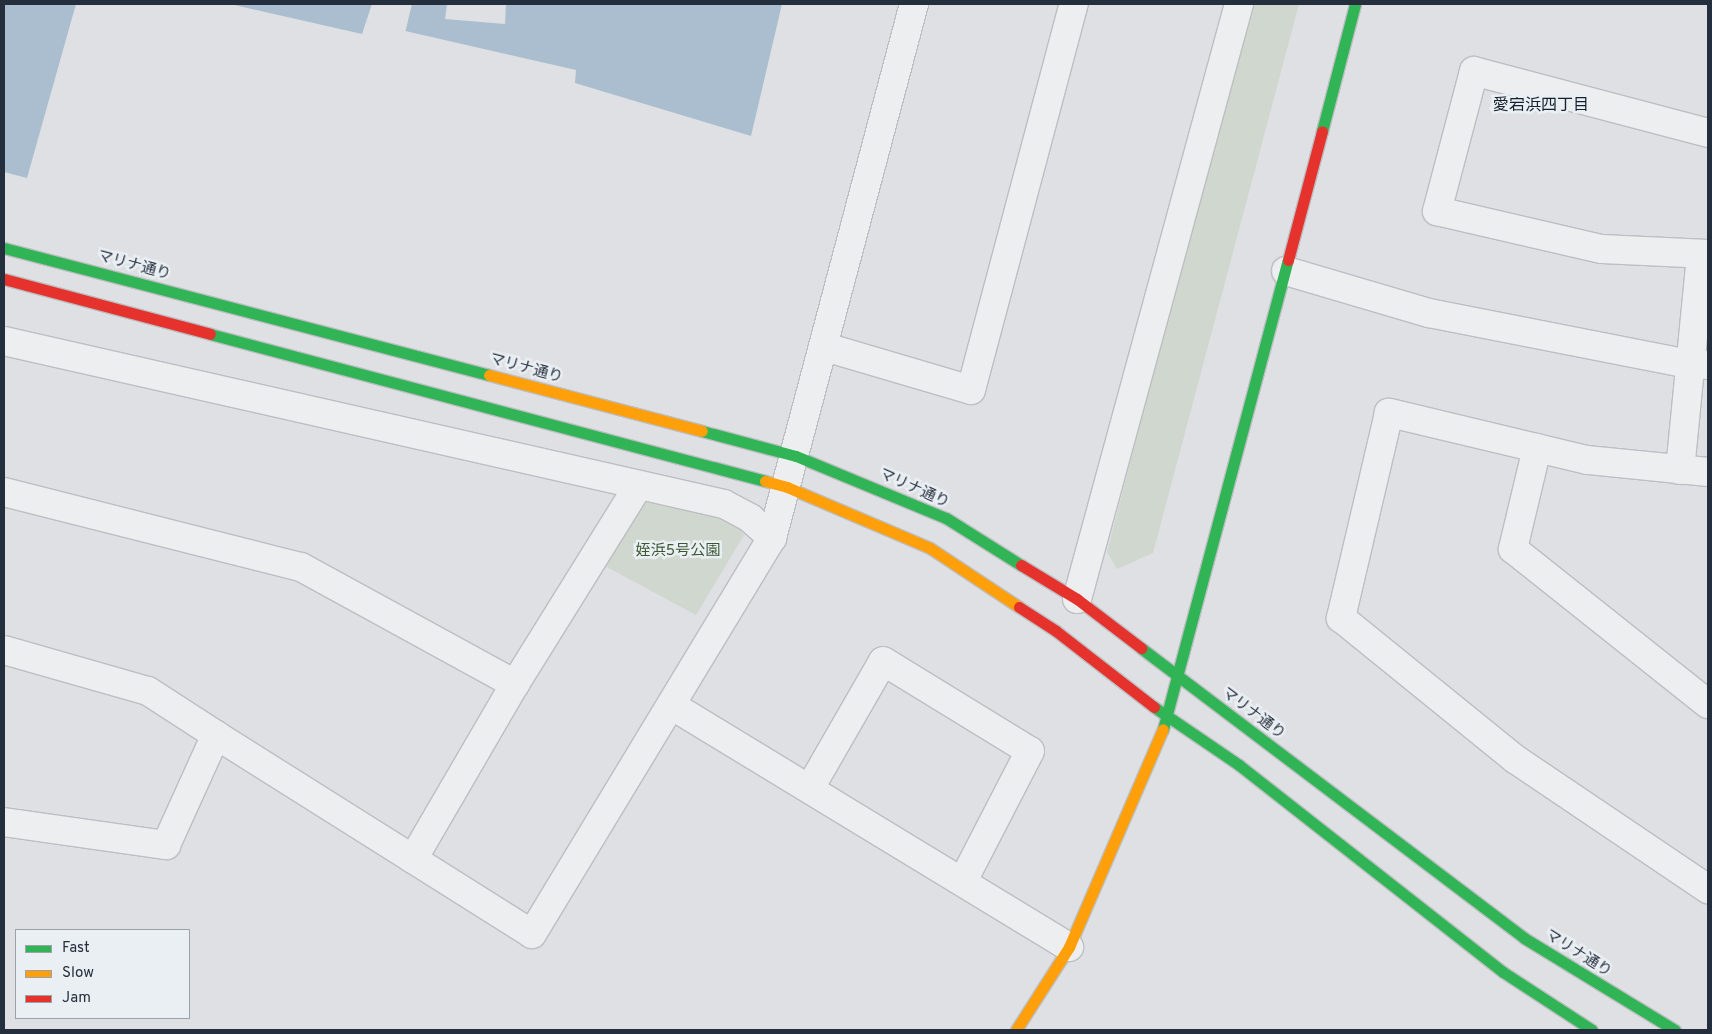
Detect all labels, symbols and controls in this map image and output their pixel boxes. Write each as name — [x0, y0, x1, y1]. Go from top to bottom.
district label: 愛宕浜四丁目 — [1493, 96, 1589, 116]
street label: マリナ通り — [95, 248, 173, 284]
street label: マリナ通り — [487, 351, 565, 387]
street label: マリナ通り — [876, 466, 952, 512]
park label: 姪浜5号公園 — [636, 543, 720, 561]
street label: マリナ通り — [1218, 684, 1288, 744]
street label: マリナ通り — [1541, 926, 1615, 982]
legend — [15, 929, 190, 1019]
text: Fast — [62, 939, 90, 958]
text: Slow — [62, 964, 94, 983]
text: Jam — [62, 989, 91, 1008]

